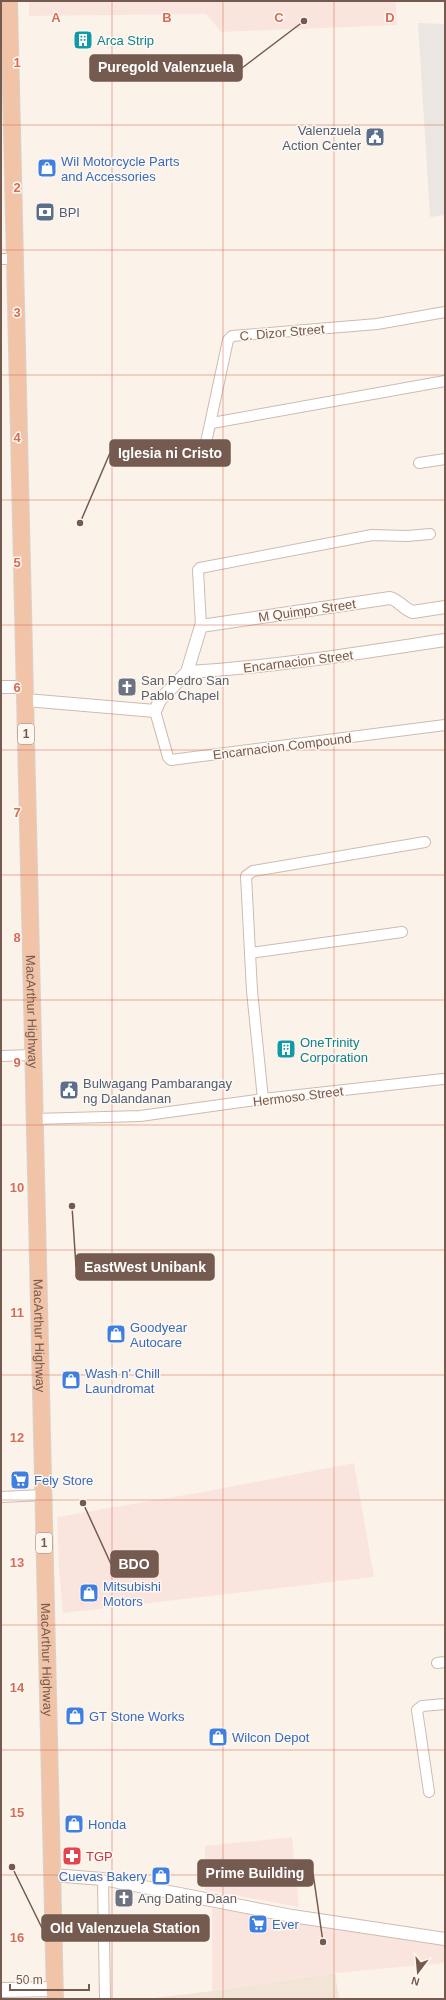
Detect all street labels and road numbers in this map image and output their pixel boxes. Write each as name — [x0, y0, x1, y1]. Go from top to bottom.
street label: C. Dizor Street — [239, 321, 326, 344]
street label: M Quimpo Street — [257, 596, 357, 625]
street label: Encarnacion Street — [242, 647, 354, 676]
road number: 1 — [18, 724, 34, 744]
street label: Encarnacion Compound — [212, 731, 352, 762]
street label: MacArthur Highway — [23, 955, 41, 1069]
street label: Hermoso Street — [252, 1083, 345, 1109]
street label: MacArthur Highway — [30, 1279, 48, 1393]
road number: 1 — [36, 1533, 52, 1553]
street label: MacArthur Highway — [38, 1603, 56, 1717]

